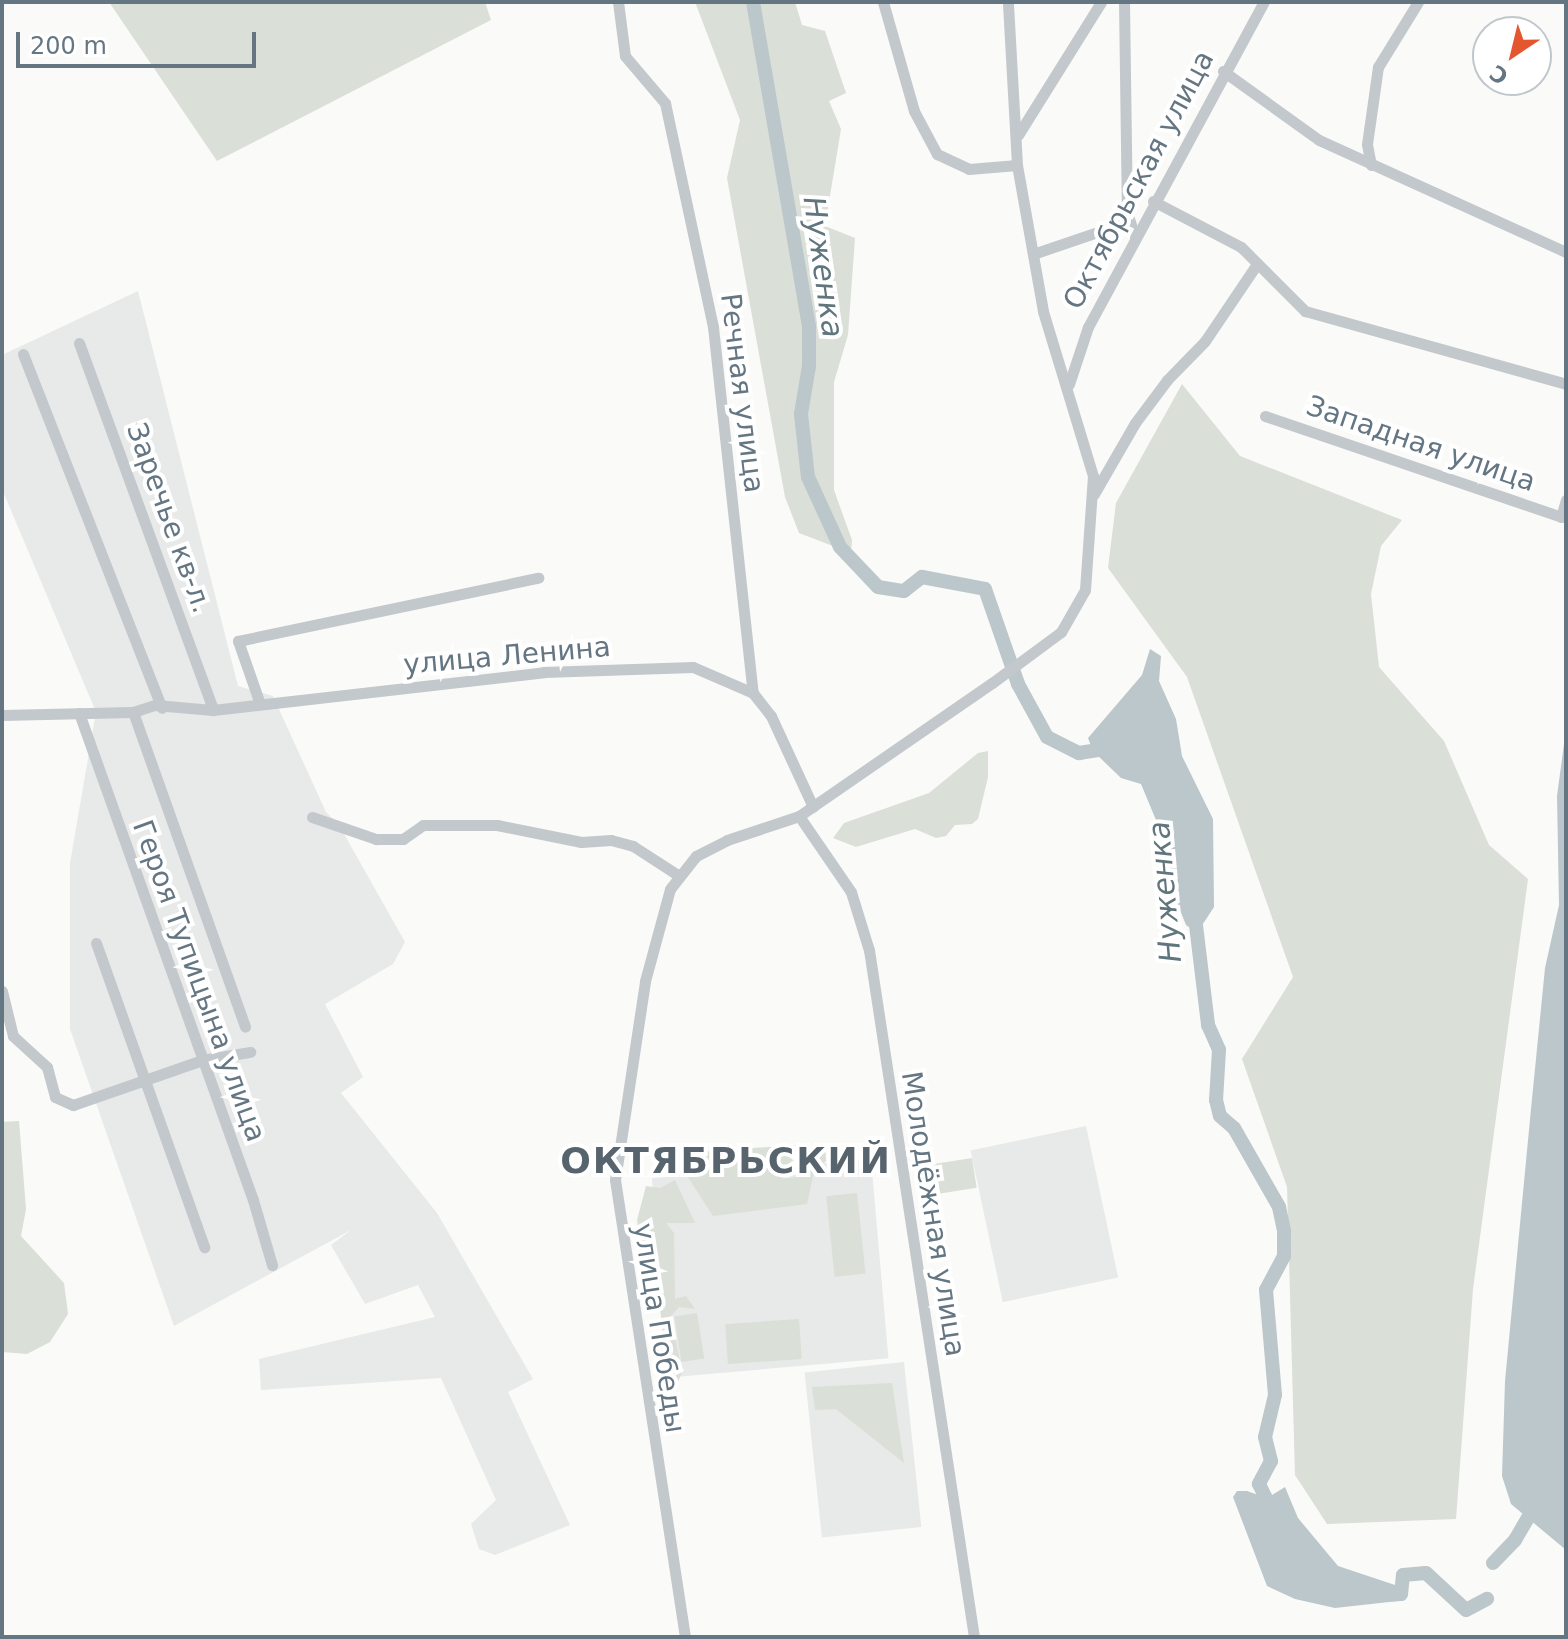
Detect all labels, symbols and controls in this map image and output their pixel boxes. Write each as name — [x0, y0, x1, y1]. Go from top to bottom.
scale bar — [20, 16, 260, 66]
north arrow — [1472, 16, 1552, 96]
text: 200 m — [30, 32, 107, 60]
street label: Октябрьская улица — [1057, 45, 1221, 315]
text: С — [1485, 60, 1513, 89]
water label: Нуженка — [795, 194, 851, 340]
street label: Речная улица — [713, 291, 771, 495]
street label: Западная улица — [1302, 389, 1540, 499]
street label: Заречье кв-л. — [119, 418, 219, 618]
street label: улица Ленина — [402, 630, 612, 682]
street label: Героя Тупицына улица — [125, 816, 273, 1146]
water label: Нуженка — [1141, 820, 1189, 964]
street label: Молодёжная улица — [894, 1069, 972, 1359]
district label: ОКТЯБРЬСКИЙ — [560, 1139, 892, 1183]
street label: улица Победы — [626, 1221, 692, 1435]

